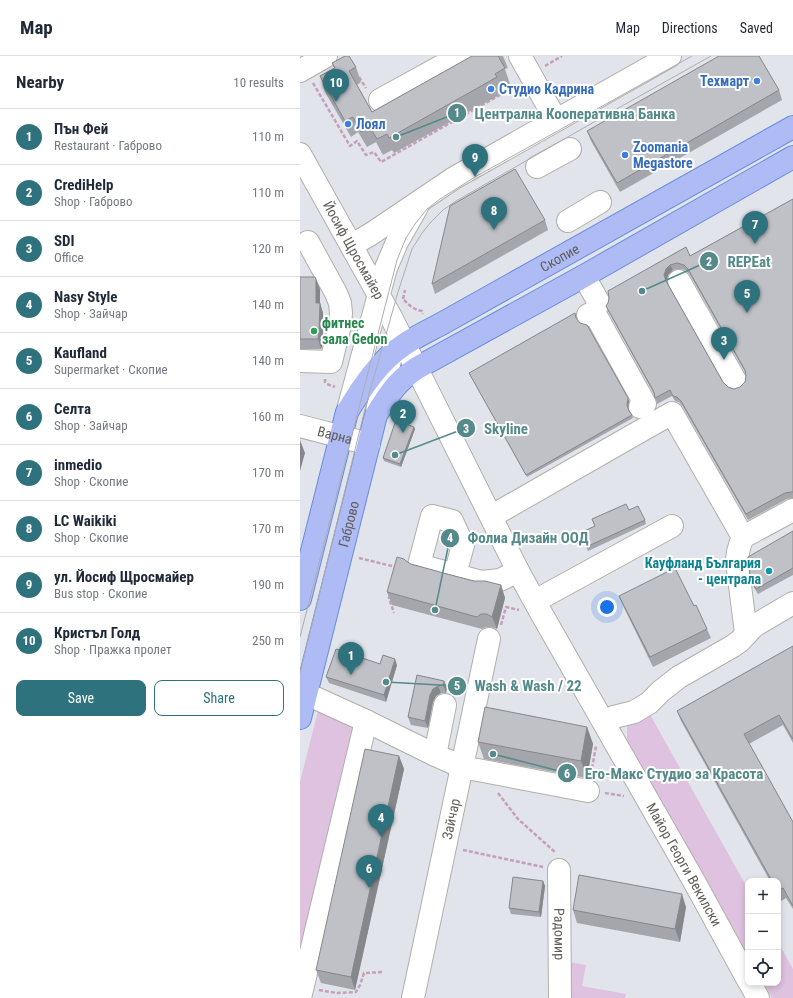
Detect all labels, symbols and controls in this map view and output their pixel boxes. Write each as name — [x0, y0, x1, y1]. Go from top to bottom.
text: Map — [20, 16, 53, 39]
text: Map — [616, 20, 640, 36]
text: Directions — [662, 20, 718, 36]
text: Saved — [740, 20, 773, 36]
pin: 10 — [323, 69, 349, 102]
text: Nearby — [16, 72, 64, 92]
place label: Техмарт — [700, 73, 750, 89]
text: 10 results — [233, 75, 284, 90]
marker: Техмарт — [752, 76, 762, 86]
place label: Студио Кадрина — [499, 81, 594, 97]
marker: Студио Кадрина — [486, 84, 496, 94]
callout: Централна Кооперативна Банка — [447, 100, 684, 127]
text: Централна Кооперативна Банка — [475, 105, 675, 123]
text: 1 — [454, 106, 460, 120]
place label: Лоял — [356, 116, 385, 132]
marker: Лоял — [343, 119, 353, 129]
text: Пън Фей — [54, 120, 108, 138]
text: 1 — [26, 129, 32, 144]
text: 110 m — [252, 129, 284, 144]
text: Restaurant · Габрово — [54, 138, 162, 153]
place label: Zoomania Megastore — [633, 139, 693, 171]
pin: 9 — [462, 144, 488, 177]
marker: Zoomania Megastore — [620, 150, 630, 160]
text: CrediHelp — [54, 176, 113, 194]
text: 2 — [26, 185, 32, 200]
text: 110 m — [252, 185, 284, 200]
text: Shop · Габрово — [54, 194, 133, 209]
pin: 8 — [481, 197, 507, 230]
street label: Йосиф Щросмайер — [320, 198, 387, 302]
pin: 7 — [742, 211, 768, 244]
text: SDI — [54, 232, 75, 250]
street label: Скопие — [537, 240, 582, 275]
text: 3 — [26, 241, 32, 256]
text: 120 m — [252, 241, 284, 256]
callout: REPEat — [699, 248, 778, 275]
text: Office — [54, 250, 84, 265]
text: REPEat — [727, 253, 771, 271]
text: 2 — [706, 255, 712, 269]
pin: 5 — [734, 280, 760, 313]
text: Nasy Style — [54, 288, 118, 306]
text: 4 — [26, 297, 32, 312]
text: 140 m — [252, 297, 284, 312]
text: Shop · Зайчар — [54, 306, 128, 321]
place label: фитнес зала Gedon — [322, 315, 388, 347]
marker: фитнес зала Gedon — [309, 326, 319, 336]
pin: 3 — [711, 327, 737, 360]
text: Kaufland — [54, 344, 107, 362]
text: 5 — [26, 353, 32, 368]
text: 140 m — [252, 353, 284, 368]
text: Supermarket · Скопие — [54, 362, 168, 377]
text: Селта — [54, 400, 91, 418]
pin: 2 — [390, 400, 416, 433]
text: 6 — [26, 409, 32, 424]
text: 160 m — [252, 409, 284, 424]
callout: Skyline — [456, 415, 536, 442]
text: Shop · Зайчар — [54, 418, 128, 433]
text: Skyline — [484, 420, 528, 438]
text: 3 — [463, 422, 469, 436]
street label: Варна — [316, 423, 354, 447]
text: inmedio — [54, 456, 102, 474]
text: 7 — [26, 465, 32, 480]
text: 170 m — [252, 465, 284, 480]
text: Shop · Скопие — [54, 474, 128, 489]
street label: Габрово — [335, 499, 362, 549]
text: LC Waikiki — [54, 512, 116, 530]
text: 8 — [26, 521, 32, 536]
text: 170 m — [252, 521, 284, 536]
callout: Фолиа Дизайн ООД — [440, 524, 597, 551]
text: Фолиа Дизайн ООД — [467, 529, 589, 547]
text: Shop · Скопие — [54, 530, 128, 545]
text: 4 — [447, 531, 453, 545]
place label: Кауфланд България - централа — [645, 555, 761, 587]
marker: Кауфланд България - централа — [764, 566, 774, 576]
text: ул. Йосиф Щросмайер — [54, 568, 194, 586]
text: 9 — [26, 577, 32, 592]
text: 190 m — [252, 577, 284, 592]
text: Bus stop · Скопие — [54, 586, 147, 601]
your location — [597, 597, 617, 617]
text: Кристъл Голд — [54, 624, 140, 642]
text: 10 — [22, 633, 36, 648]
text: 250 m — [252, 633, 284, 648]
text: Shop · Пражка пролет — [54, 642, 172, 657]
pin: 1 — [338, 642, 364, 675]
callout: Wash & Wash / 22 — [447, 672, 590, 699]
text: Wash & Wash / 22 — [474, 677, 582, 695]
text: 5 — [454, 679, 460, 693]
button: Save — [16, 680, 146, 716]
button: Share — [154, 680, 284, 716]
callout: Eго-Макс Студио за Красота — [557, 760, 771, 787]
text: Eго-Макс Студио за Красота — [585, 765, 763, 783]
text: 6 — [564, 767, 570, 781]
street label: Зайчар — [439, 797, 463, 841]
street label: Майор Георги Векилски — [643, 800, 725, 929]
pin: 4 — [368, 804, 394, 837]
pin: 6 — [356, 855, 382, 888]
map controls — [745, 878, 781, 986]
button: + — [745, 878, 781, 914]
street label: Радомир — [551, 908, 568, 960]
button: − — [745, 914, 781, 950]
button: locate — [745, 950, 781, 986]

